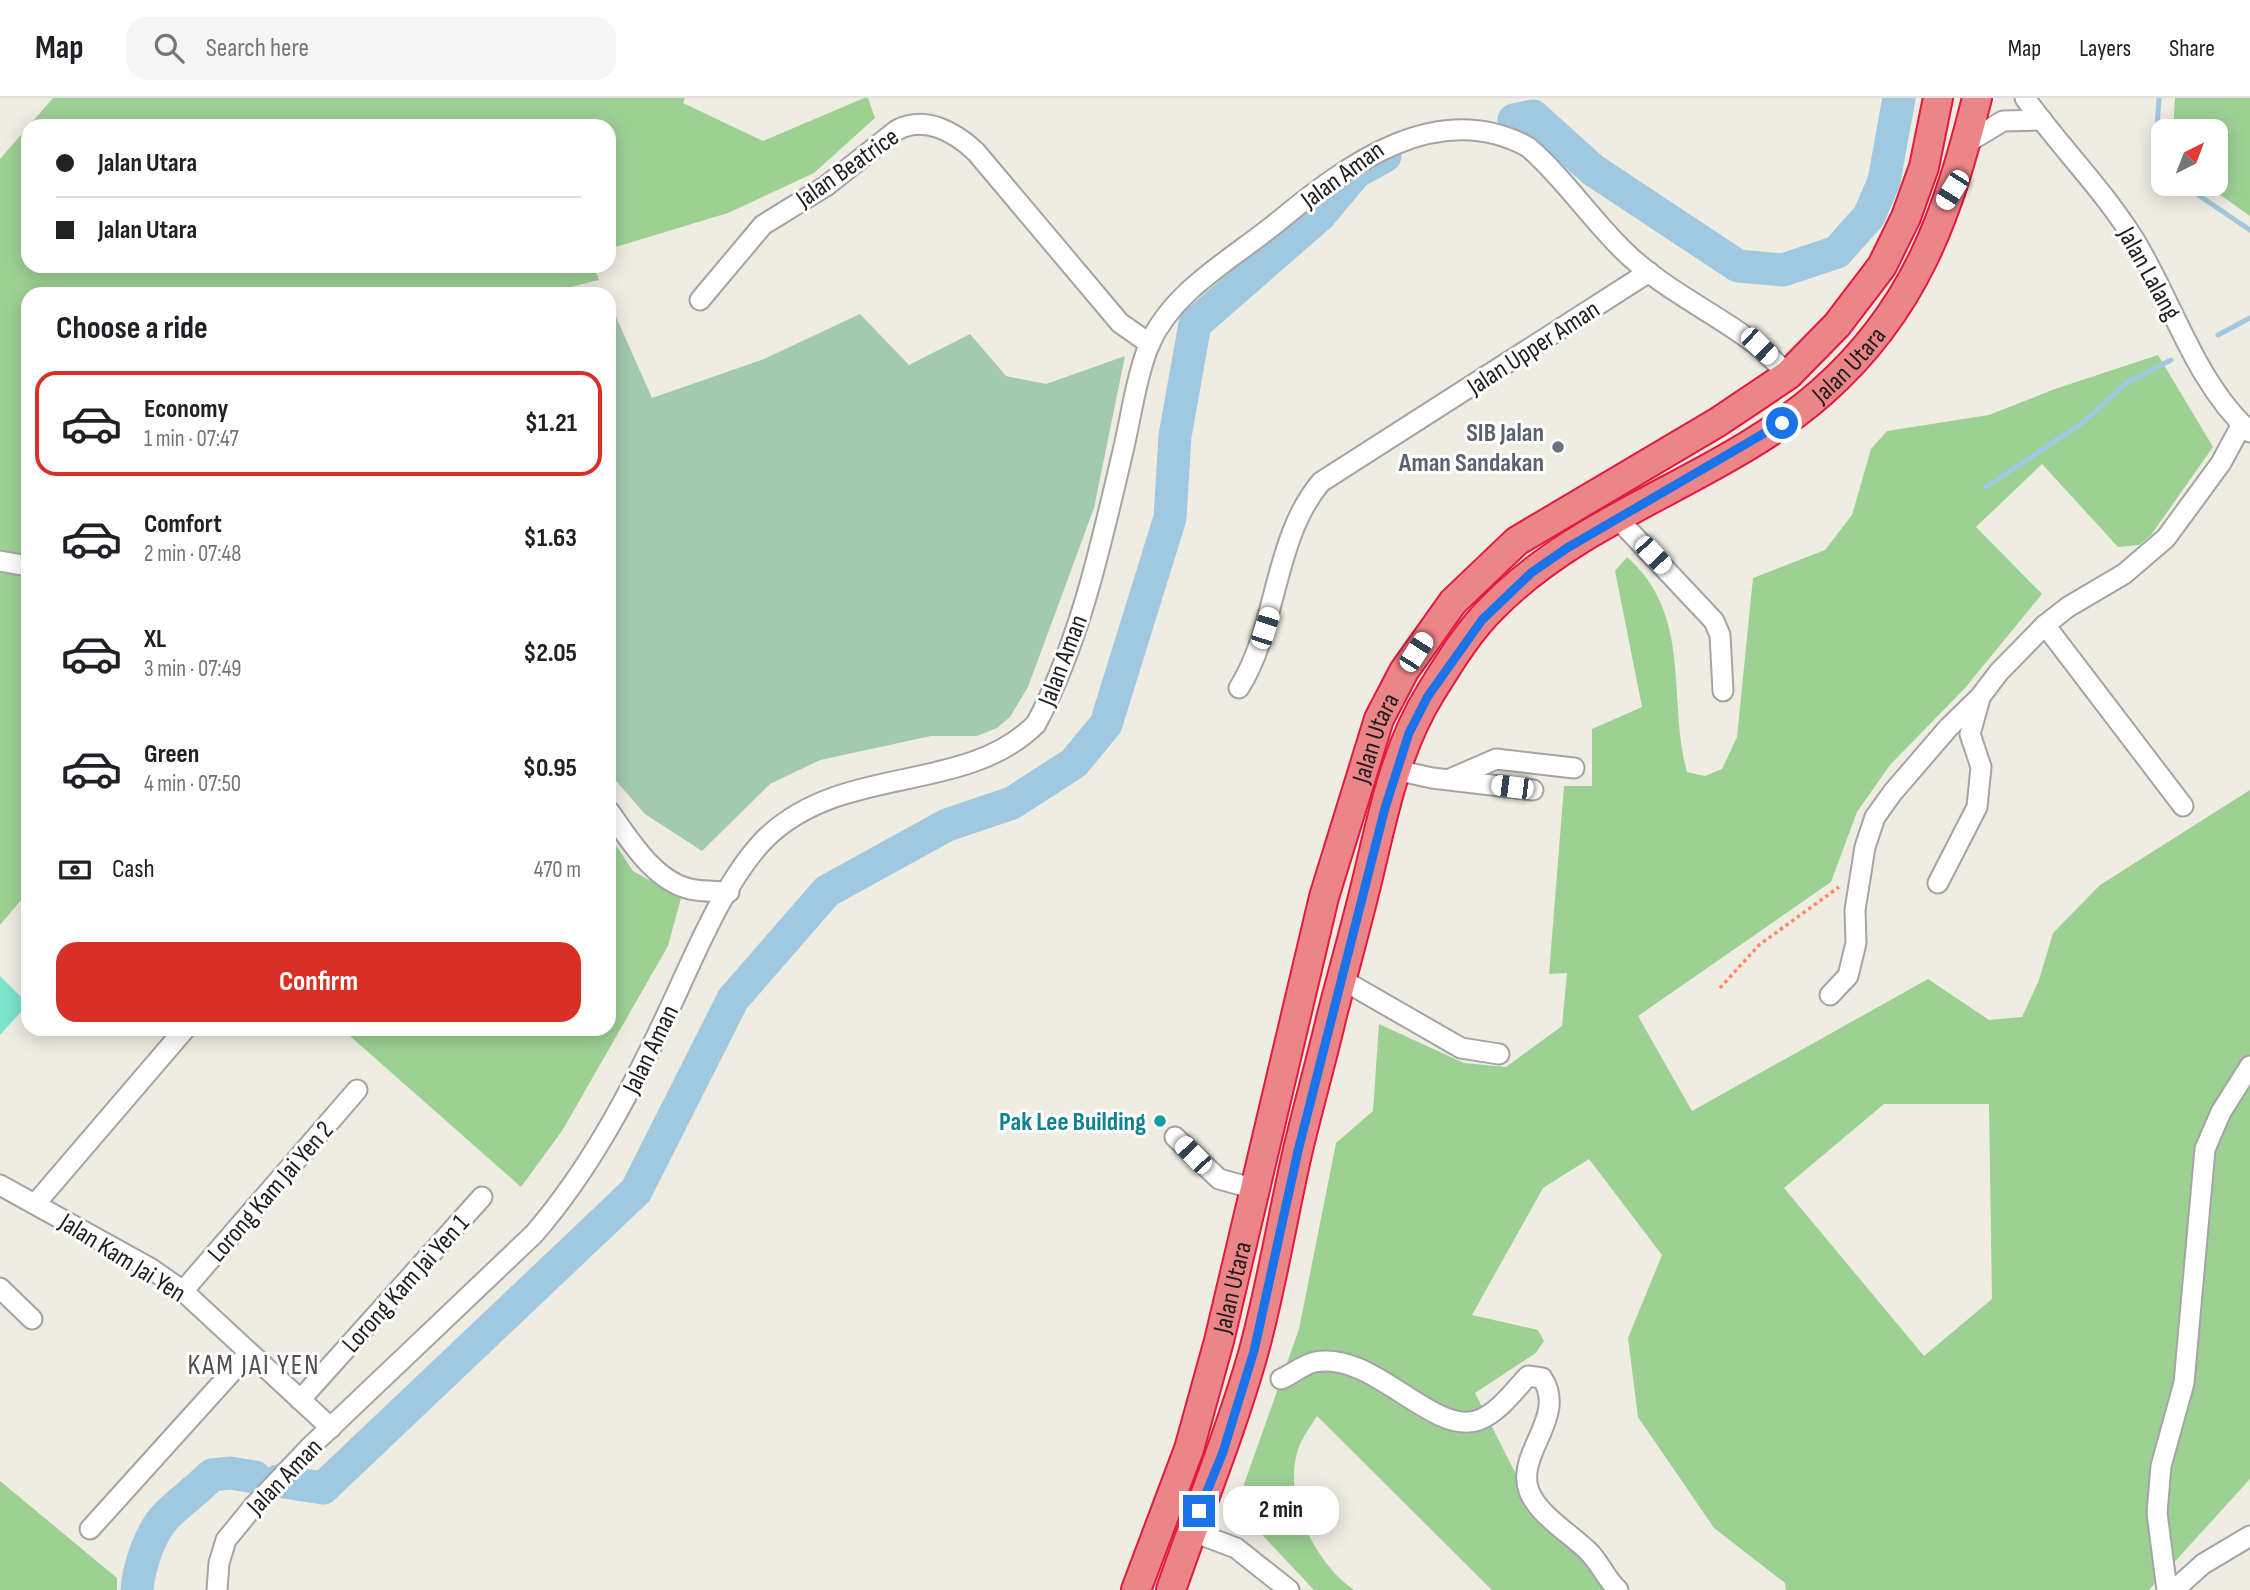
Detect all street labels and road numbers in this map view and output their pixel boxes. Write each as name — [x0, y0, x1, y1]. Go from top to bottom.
street label: Jalan Beatrice — [790, 122, 905, 215]
street label: Jalan Aman — [1295, 135, 1390, 216]
street label: Jalan Lalang — [2110, 221, 2187, 326]
street label: Jalan Upper Aman — [1461, 294, 1606, 403]
street label: Jalan Utara — [1806, 321, 1893, 411]
street label: Jalan Aman — [1032, 611, 1095, 711]
street label: Jalan Utara — [1346, 688, 1407, 788]
street label: Jalan Aman — [616, 1000, 686, 1100]
street label: Lorong Kam Jai Yen 2 — [202, 1115, 341, 1269]
street label: Jalan Kam Jai Yen — [52, 1207, 191, 1309]
street label: Lorong Kam Jai Yen 1 — [336, 1209, 476, 1359]
street label: Jalan Utara — [1207, 1239, 1259, 1337]
street label: Jalan Aman — [240, 1432, 329, 1523]

